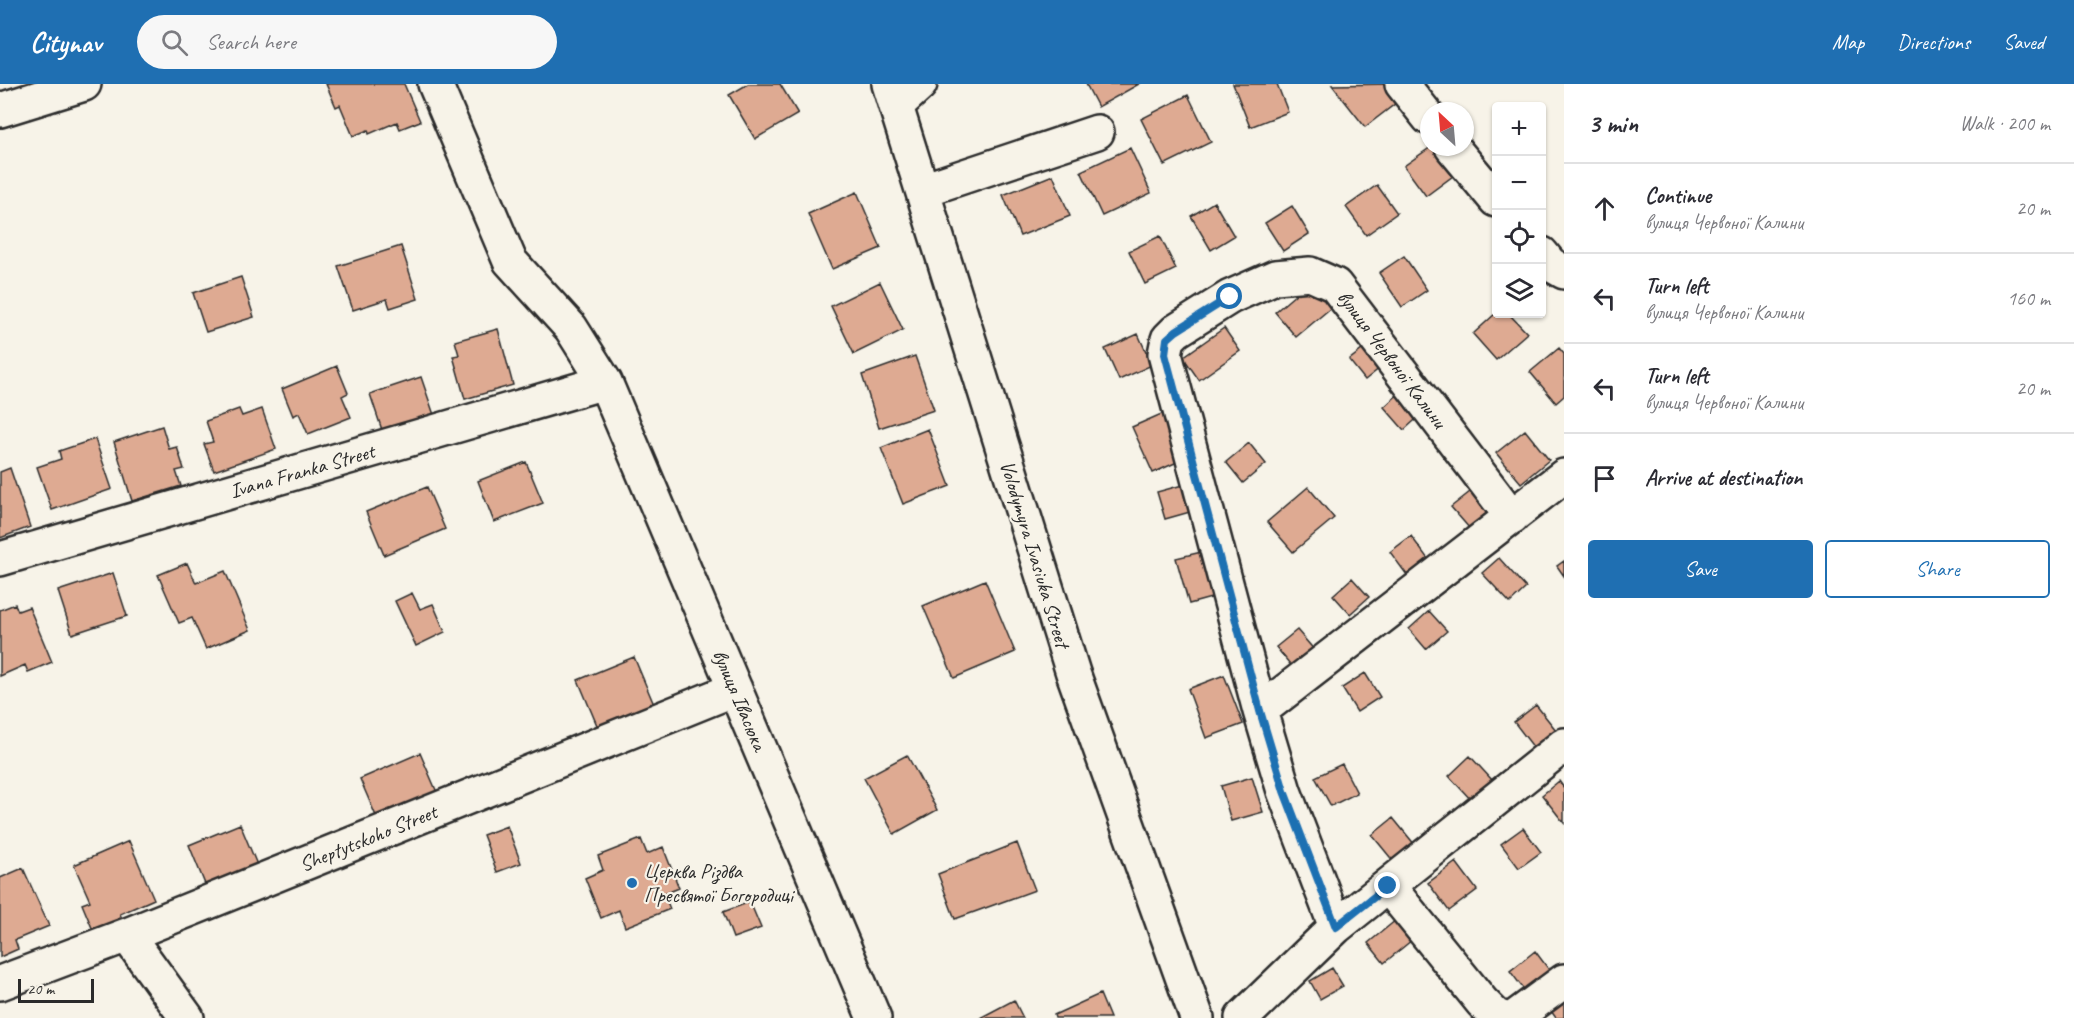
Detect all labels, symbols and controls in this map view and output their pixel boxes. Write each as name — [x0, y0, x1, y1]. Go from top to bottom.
search box — [137, 15, 557, 69]
text: Citynav — [30, 25, 101, 60]
icon: search — [158, 26, 191, 59]
text: Search here — [206, 28, 296, 56]
text: Map — [1832, 29, 1864, 55]
text: Directions — [1897, 29, 1970, 55]
text: Saved — [2003, 29, 2044, 55]
north arrow — [1420, 102, 1474, 156]
map controls — [1492, 102, 1546, 318]
button: + — [1492, 102, 1546, 156]
text: 3 min — [1588, 107, 1638, 140]
text: Walk · 200 m — [1960, 111, 2050, 136]
button: − — [1492, 156, 1546, 210]
text: Continue — [1645, 182, 1711, 210]
icon: ahead — [1588, 192, 1621, 225]
text: 20 m — [2016, 196, 2050, 221]
button: locate — [1492, 210, 1546, 264]
text: вулиця Червоної Калини — [1645, 210, 1803, 235]
button: layers — [1492, 264, 1546, 318]
text: Turn left — [1645, 272, 1709, 300]
icon: left — [1588, 282, 1621, 315]
route start — [1216, 283, 1242, 309]
street label: вулиця Червоної Калини — [1332, 285, 1454, 435]
text: 160 m — [2007, 286, 2050, 311]
text: вулиця Червоної Калини — [1645, 300, 1803, 325]
text: Turn left — [1645, 362, 1709, 390]
icon: left — [1588, 372, 1621, 405]
text: 20 m — [2016, 376, 2050, 401]
text: вулиця Червоної Калини — [1645, 390, 1803, 415]
street label: Ivana Franka Street — [227, 437, 379, 504]
street label: Volodymyra Ivasiuka Street — [994, 457, 1077, 653]
icon: arrive — [1588, 462, 1621, 495]
text: Arrive at destination — [1645, 464, 1802, 492]
button: Save — [1588, 540, 1813, 598]
button: Share — [1825, 540, 2050, 598]
street label: вулиця Івасюка — [707, 645, 774, 757]
street label: Sheptytskoho Street — [295, 798, 442, 877]
place label: Церква Різдва Пресвятої Богородиці — [644, 858, 796, 908]
route end — [1374, 872, 1400, 898]
marker: Церква Різдва Пресвятої Богородиці — [625, 876, 639, 890]
scale bar — [18, 976, 94, 1004]
text: 20 m — [27, 979, 54, 999]

